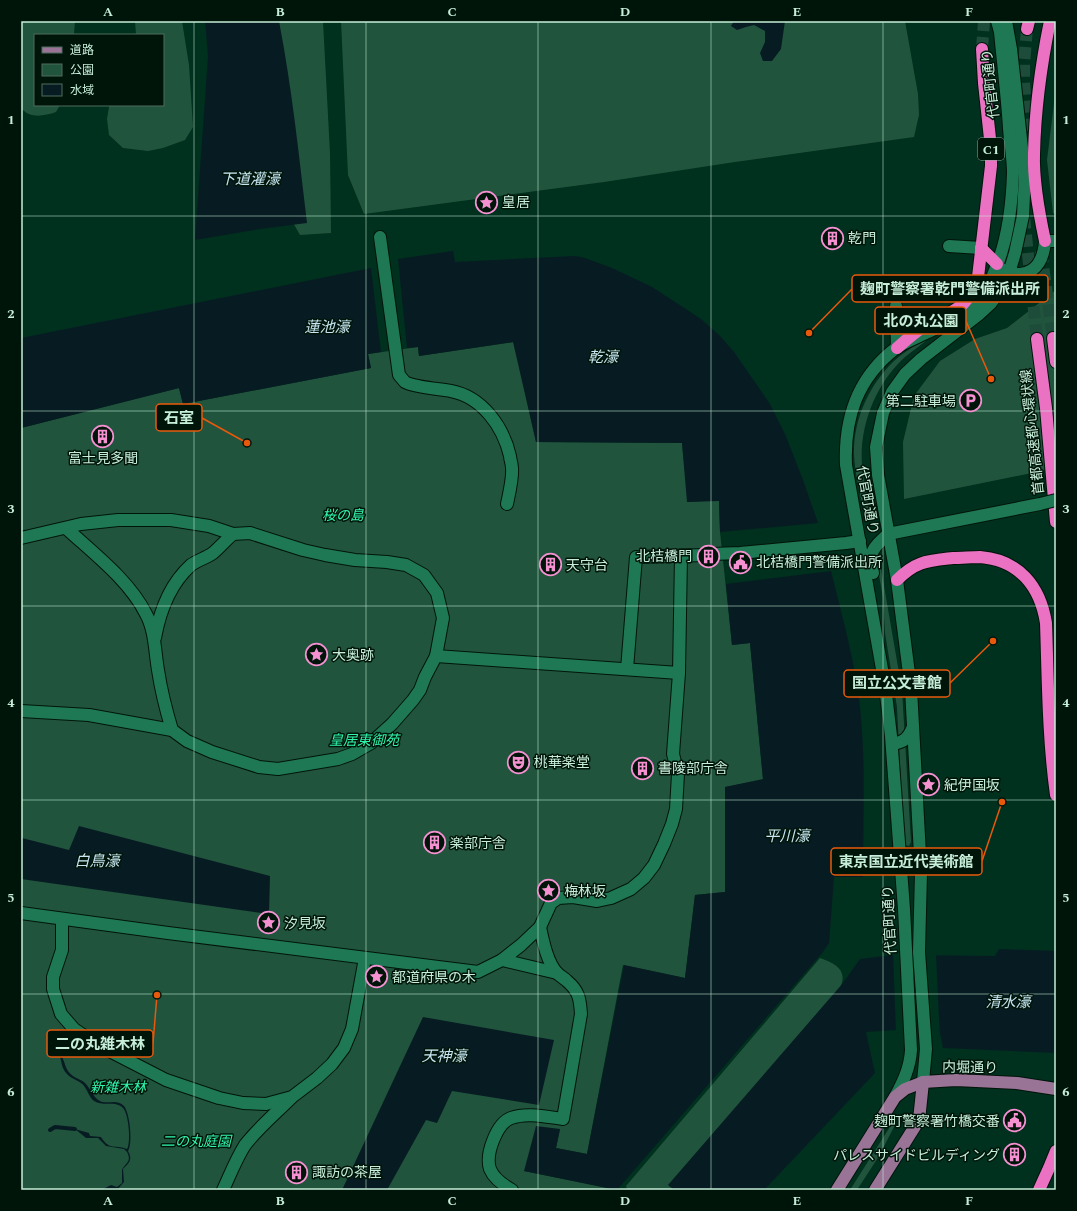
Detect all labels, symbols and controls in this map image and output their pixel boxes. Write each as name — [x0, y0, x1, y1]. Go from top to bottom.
text: A — [103, 2, 113, 22]
text: B — [275, 2, 285, 22]
text: C — [447, 2, 457, 22]
text: D — [620, 2, 630, 22]
text: E — [793, 2, 802, 22]
text: F — [965, 2, 973, 22]
legend — [34, 34, 164, 106]
text: 道路 — [70, 41, 94, 60]
street label: 代官町通り — [976, 48, 1005, 120]
text: 公園 — [70, 61, 94, 80]
text: 水域 — [70, 81, 94, 100]
text: 1 — [7, 110, 15, 130]
text: 1 — [1062, 110, 1070, 130]
road number: C1 — [978, 138, 1004, 160]
water label: 下道灌濠 — [220, 168, 283, 191]
place icon: 皇居 — [473, 189, 499, 215]
place label: 皇居 — [502, 192, 530, 213]
building icon: 乾門 — [820, 225, 846, 251]
place label: 乾門 — [848, 228, 876, 249]
callout: 麹町警察署乾門警備派出所 — [852, 275, 1048, 302]
text: 麹町警察署乾門警備派出所 — [860, 278, 1040, 301]
text: 2 — [7, 304, 15, 324]
text: 2 — [1062, 304, 1070, 324]
callout: 北の丸公園 — [875, 307, 966, 334]
text: 北の丸公園 — [883, 310, 959, 333]
water label: 蓮池濠 — [304, 316, 352, 339]
water label: 乾濠 — [588, 346, 621, 369]
street label: 首都高速都心環状線 — [1015, 368, 1050, 496]
parking icon: 第二駐車場 — [958, 388, 984, 414]
place label: 第二駐車場 — [886, 391, 956, 412]
callout: 石室 — [156, 404, 202, 431]
text: 石室 — [164, 407, 194, 430]
building icon: 富士見多聞 — [90, 423, 116, 449]
place label: 富士見多聞 — [68, 448, 138, 469]
street label: 代官町通り — [851, 464, 884, 536]
text: 3 — [7, 499, 15, 519]
text: 3 — [1062, 499, 1070, 519]
park label: 桜の島 — [322, 505, 365, 526]
building icon: 北桔橋門 — [695, 543, 721, 569]
place label: 北桔橋門 — [636, 546, 692, 567]
public building icon: 北桔橋門警備派出所 — [728, 549, 754, 575]
building icon: 天守台 — [537, 552, 563, 578]
place label: 北桔橋門警備派出所 — [756, 552, 882, 573]
place label: 天守台 — [566, 555, 608, 576]
place icon: 大奥跡 — [304, 642, 330, 668]
place label: 大奥跡 — [332, 645, 374, 666]
callout: 国立公文書館 — [844, 670, 950, 697]
text: 国立公文書館 — [852, 672, 942, 695]
text: 4 — [7, 693, 15, 713]
text: 4 — [1062, 693, 1070, 713]
park label: 皇居東御苑 — [329, 730, 401, 751]
theatre icon: 桃華楽堂 — [505, 749, 531, 775]
place label: 桃華楽堂 — [534, 752, 590, 773]
building icon: 書陵部庁舎 — [629, 755, 655, 781]
place label: 書陵部庁舎 — [658, 758, 728, 779]
place icon: 紀伊国坂 — [915, 772, 941, 798]
place label: 紀伊国坂 — [944, 775, 1000, 796]
water label: 平川濠 — [764, 825, 812, 848]
building icon: 楽部庁舎 — [421, 830, 447, 856]
place label: 楽部庁舎 — [450, 833, 506, 854]
callout: 東京国立近代美術館 — [831, 848, 982, 875]
water label: 白鳥濠 — [74, 850, 122, 873]
text: 東京国立近代美術館 — [838, 851, 974, 874]
place icon: 梅林坂 — [535, 878, 561, 904]
place label: 梅林坂 — [564, 881, 606, 902]
street label: 代官町通り — [877, 884, 902, 955]
text: 5 — [7, 888, 15, 908]
text: 5 — [1062, 888, 1070, 908]
place icon: 汐見坂 — [255, 910, 281, 936]
place label: 汐見坂 — [284, 913, 326, 934]
place icon: 都道府県の木 — [363, 964, 389, 990]
place label: 都道府県の木 — [392, 967, 476, 988]
water label: 清水濠 — [985, 991, 1033, 1014]
callout: 二の丸雑木林 — [47, 1030, 153, 1057]
text: 二の丸雑木林 — [55, 1033, 145, 1056]
water label: 天神濠 — [421, 1045, 469, 1068]
street label: 内堀通り — [942, 1057, 998, 1078]
park label: 新雑木林 — [90, 1077, 148, 1098]
text: 6 — [7, 1082, 15, 1102]
text: 6 — [1062, 1082, 1070, 1102]
public building icon: 麹町警察署竹橋交番 — [1002, 1108, 1028, 1134]
place label: 麹町警察署竹橋交番 — [874, 1111, 1000, 1132]
park label: 二の丸庭園 — [161, 1131, 233, 1152]
building icon: パレスサイドビルディング — [1002, 1142, 1028, 1168]
place label: パレスサイドビルディング — [833, 1145, 1000, 1166]
building icon: 諏訪の茶屋 — [284, 1159, 310, 1185]
place label: 諏訪の茶屋 — [312, 1162, 382, 1183]
text: A — [103, 1191, 113, 1211]
text: B — [275, 1191, 285, 1211]
text: C — [447, 1191, 457, 1211]
text: D — [620, 1191, 630, 1211]
text: E — [793, 1191, 802, 1211]
text: F — [965, 1191, 973, 1211]

